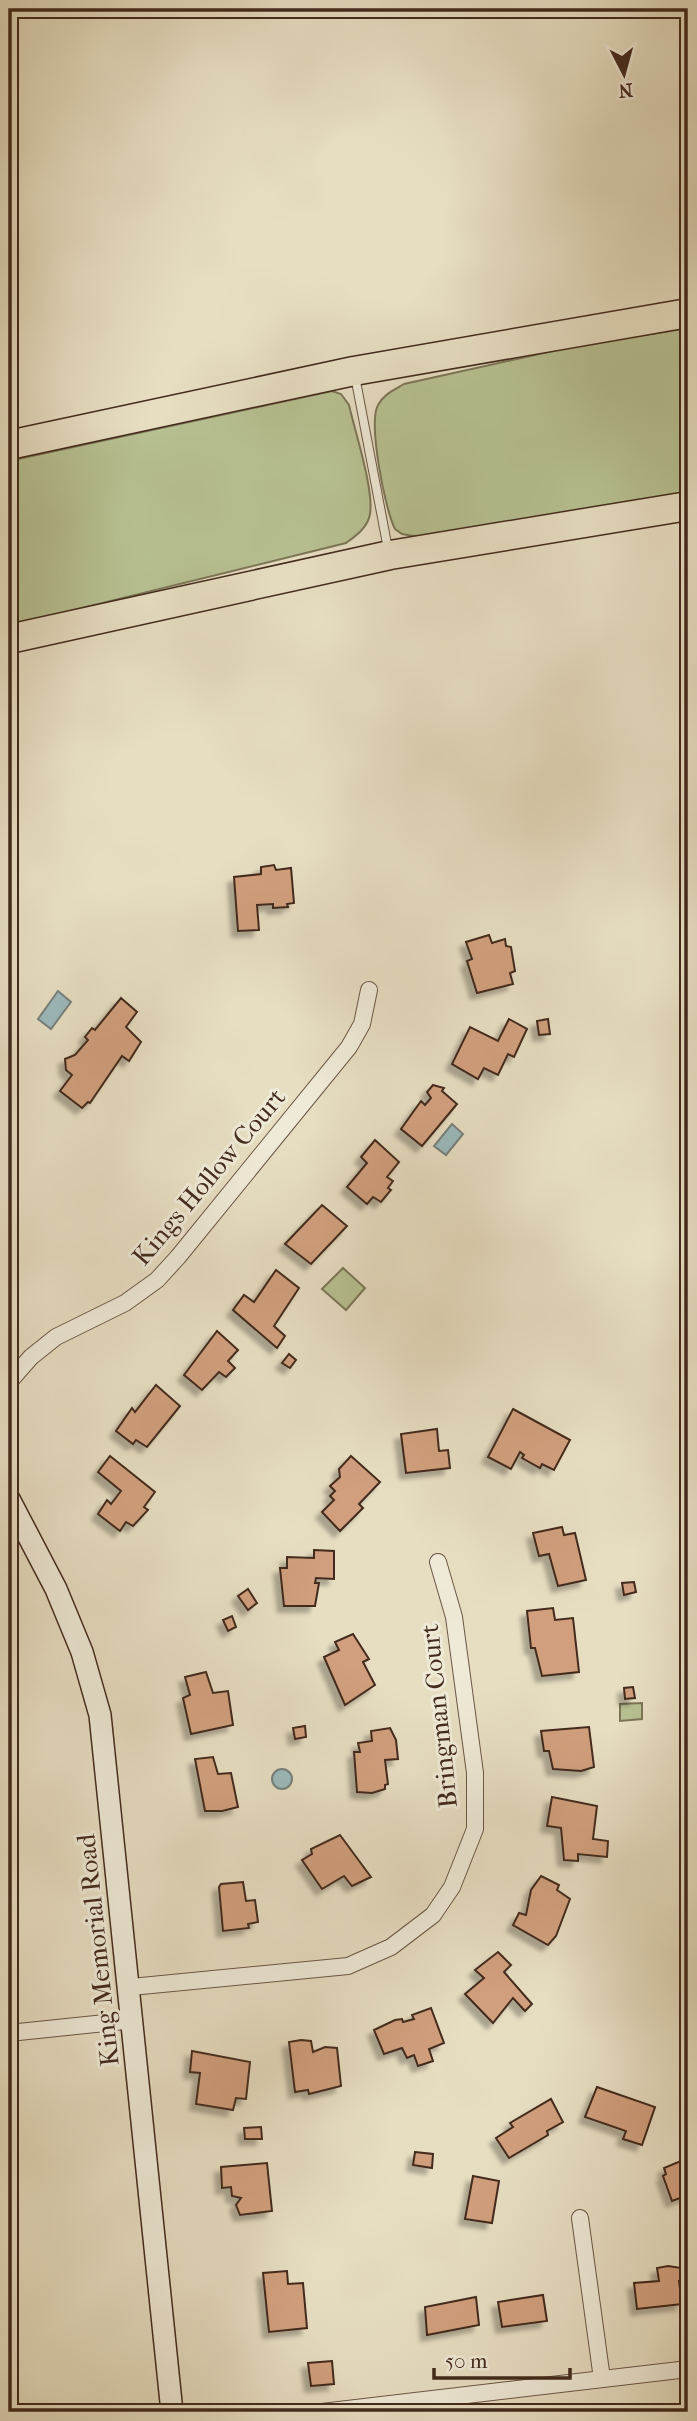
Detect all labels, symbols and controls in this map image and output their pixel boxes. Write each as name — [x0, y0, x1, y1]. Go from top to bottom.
north arrow — [588, 38, 658, 108]
text: N — [617, 78, 634, 102]
street label: Kings Hollow Court — [126, 1082, 292, 1272]
street label: Bringman Court — [414, 1622, 464, 1809]
street label: King Memorial Road — [70, 1831, 126, 2068]
scale bar — [434, 2337, 571, 2381]
text: 50 m — [445, 2349, 488, 2373]

